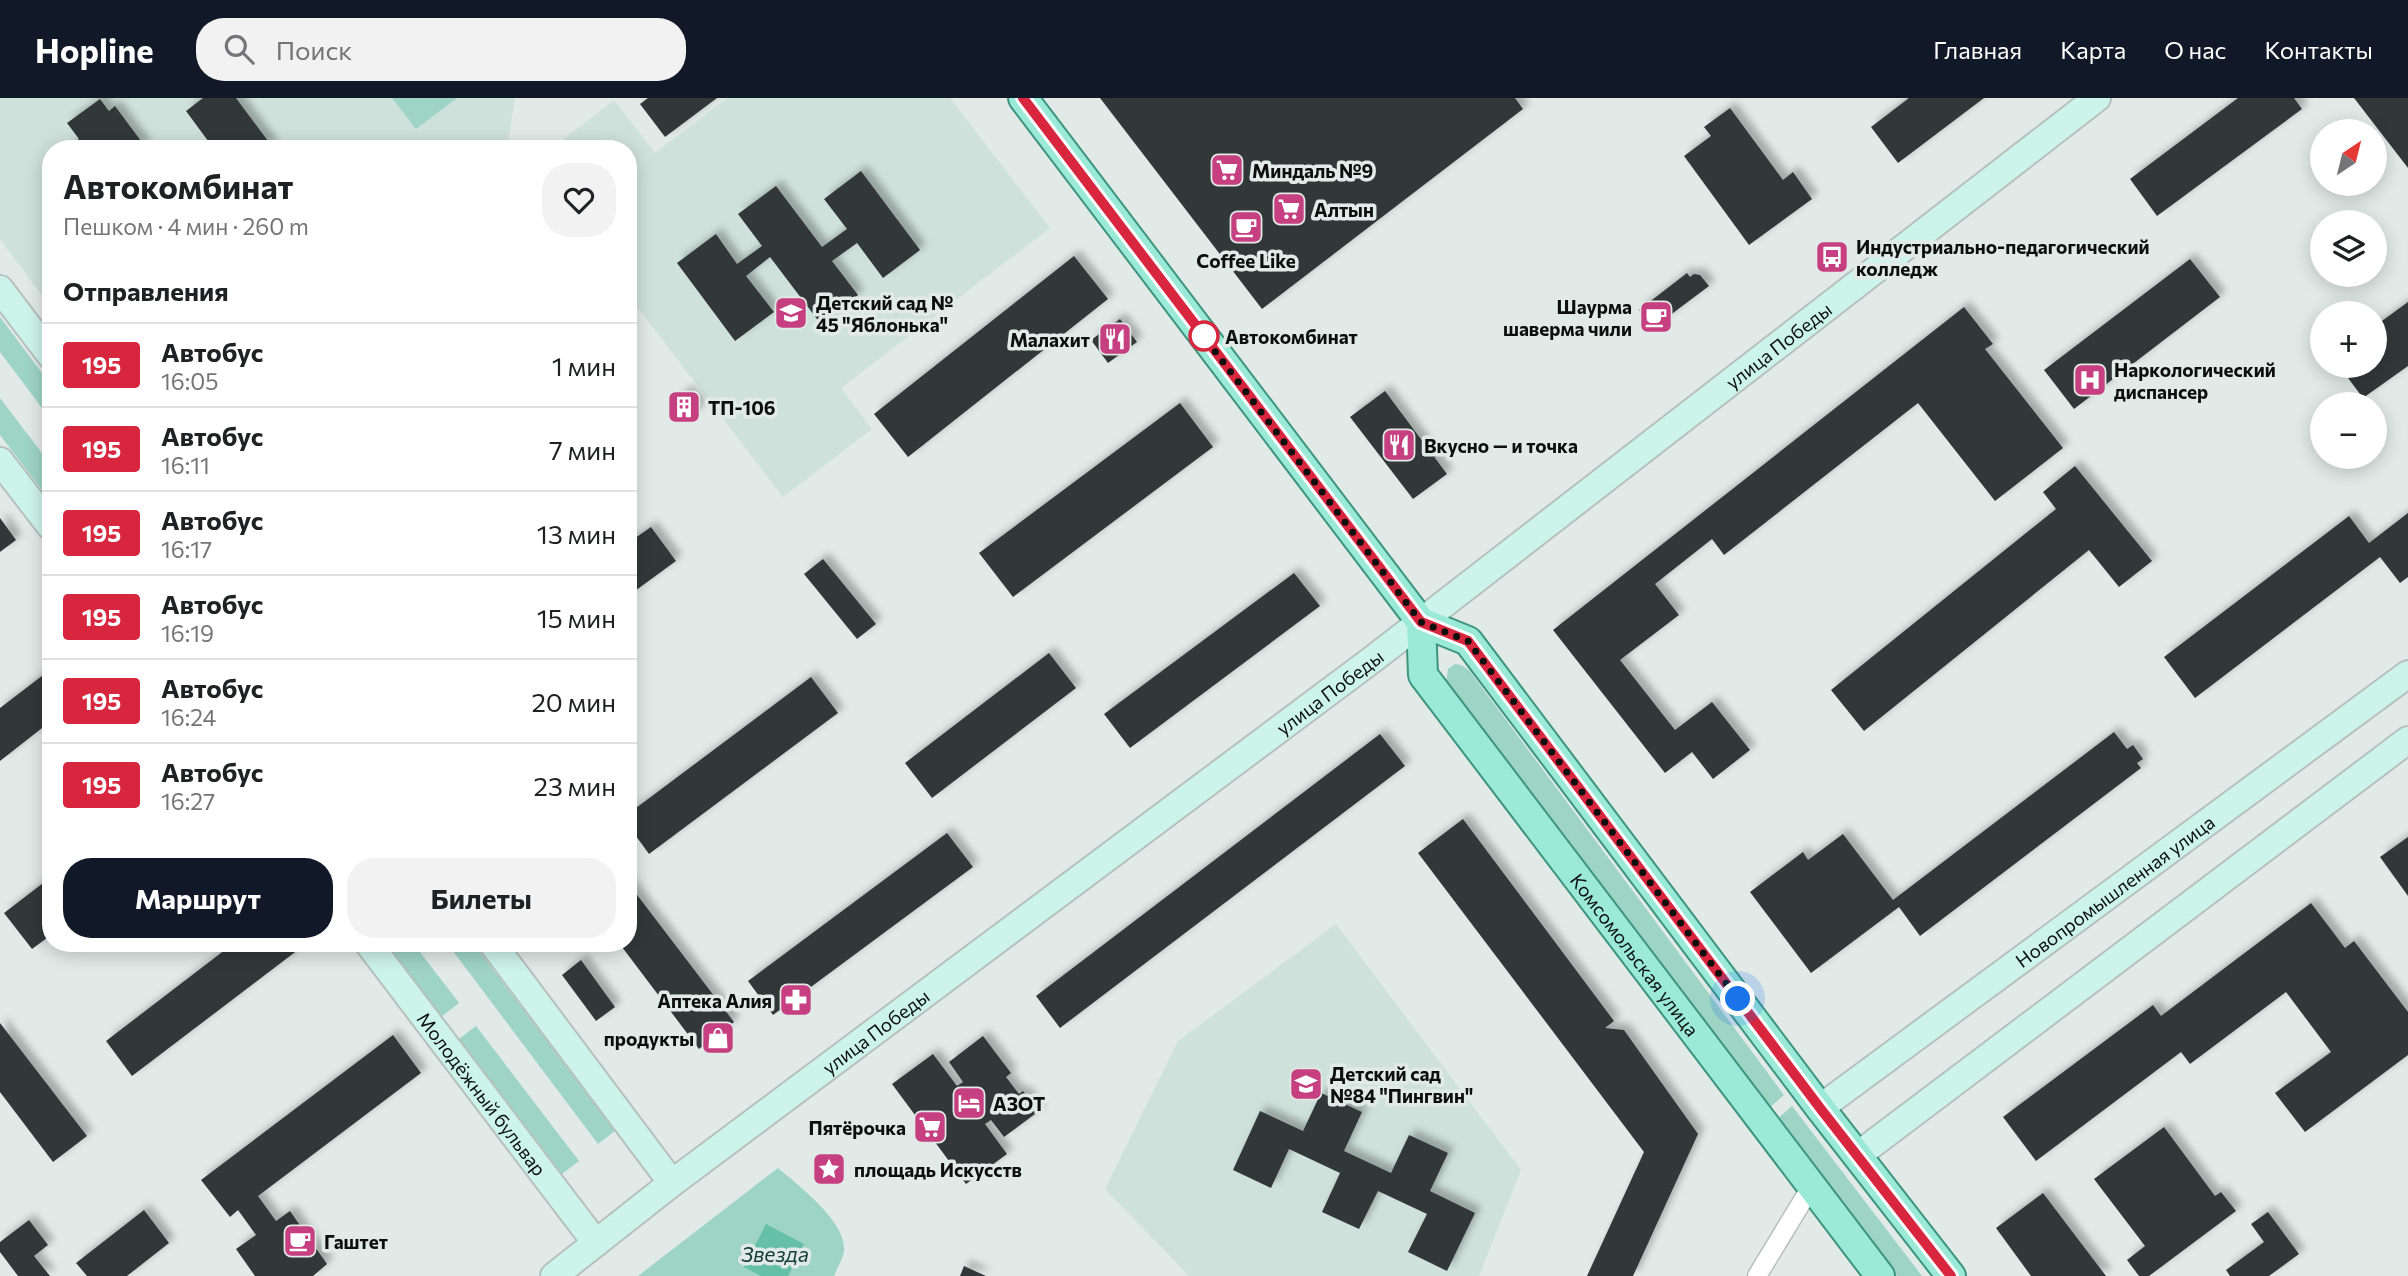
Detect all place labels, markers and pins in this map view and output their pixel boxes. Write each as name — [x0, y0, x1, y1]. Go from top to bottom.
supermarket icon: Миндаль №9 — [1208, 151, 1246, 189]
place label: Миндаль №9 — [1252, 159, 1373, 182]
supermarket icon: Алтын — [1270, 190, 1308, 228]
place label: Алтын — [1314, 198, 1374, 221]
cafe icon: Coffee Like — [1227, 208, 1265, 246]
place label: Индустриально-педагогический колледж — [1856, 235, 2150, 280]
bus stop icon: Индустриально-педагогический колледж — [1813, 238, 1851, 276]
place label: Coffee Like — [1196, 249, 1296, 272]
place label: Детский сад № 45 "Яблонька" — [816, 291, 953, 336]
school or university icon: Детский сад № 45 "Яблонька" — [772, 294, 810, 332]
place label: Шаурма шаверма чили — [1503, 295, 1632, 340]
cafe icon: Шаурма шаверма чили — [1637, 298, 1675, 336]
restaurant icon: Малахит — [1096, 320, 1134, 358]
marker: Автокомбинат — [1189, 321, 1219, 351]
place label: Автокомбинат — [1225, 325, 1358, 348]
place label: Малахит — [1010, 328, 1090, 351]
place label: Наркологический диспансер — [2114, 358, 2276, 403]
hospital icon: Наркологический диспансер — [2071, 361, 2109, 399]
building icon: ТП-106 — [665, 388, 703, 426]
place label: ТП-106 — [708, 396, 776, 419]
restaurant icon: Вкусно — и точка — [1380, 426, 1418, 464]
place label: Вкусно — и точка — [1424, 434, 1578, 457]
pharmacy icon: Аптека Алия — [777, 981, 815, 1019]
place label: Аптека Алия — [657, 989, 772, 1012]
shop icon: продукты — [699, 1019, 737, 1057]
place label: продукты — [604, 1027, 694, 1050]
place label: Детский сад №84 "Пингвин" — [1330, 1062, 1473, 1107]
school or university icon: Детский сад №84 "Пингвин" — [1287, 1065, 1325, 1103]
hotel icon: АЗОТ — [950, 1084, 988, 1122]
place label: АЗОТ — [993, 1092, 1045, 1115]
supermarket icon: Пятёрочка — [911, 1108, 949, 1146]
place label: Пятёрочка — [808, 1116, 906, 1139]
place icon: площадь Искусств — [810, 1150, 848, 1188]
place label: площадь Искусств — [854, 1158, 1022, 1181]
cafe icon: Гаштет — [281, 1222, 319, 1260]
place label: Гаштет — [324, 1230, 388, 1253]

